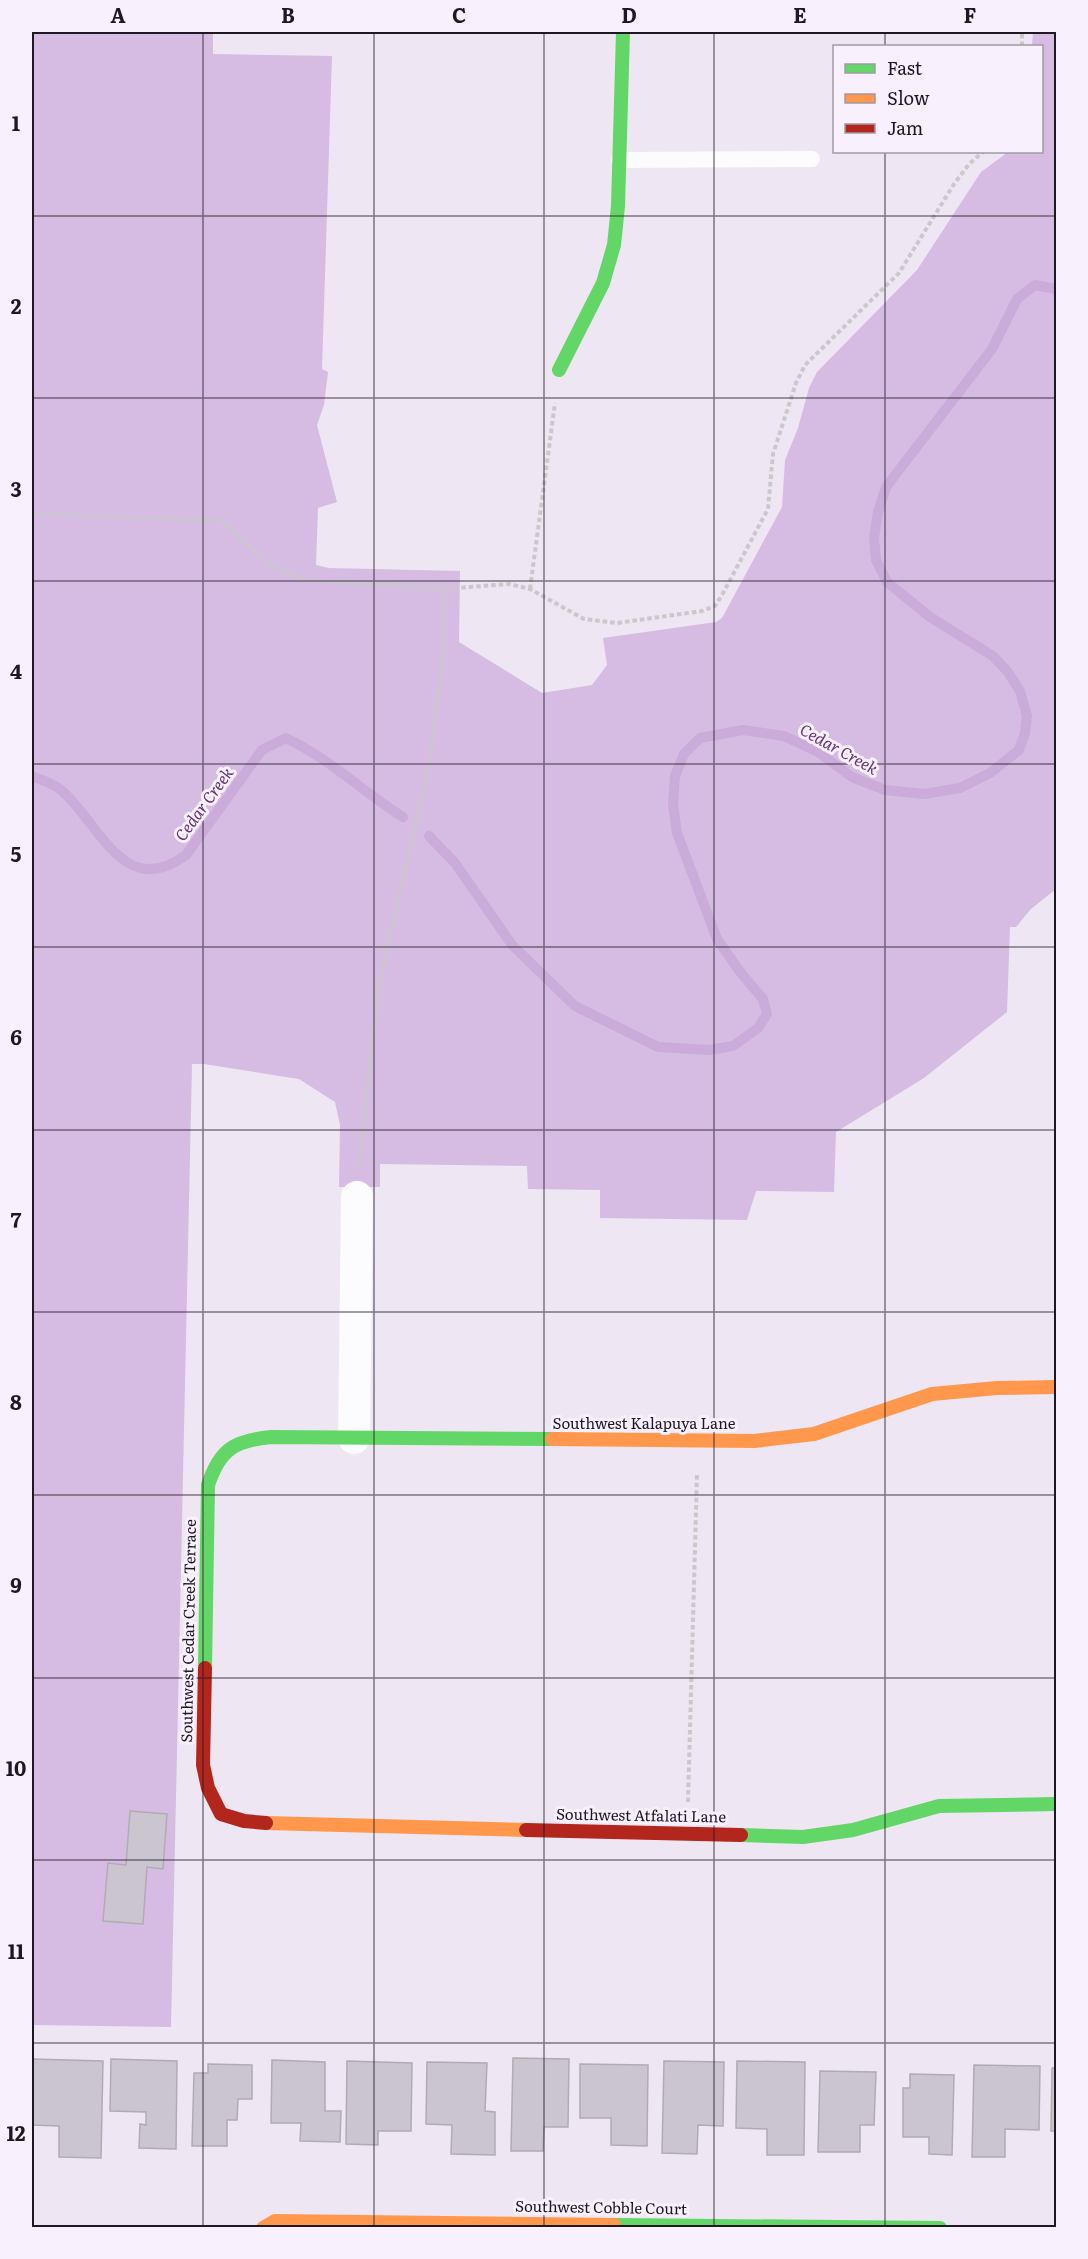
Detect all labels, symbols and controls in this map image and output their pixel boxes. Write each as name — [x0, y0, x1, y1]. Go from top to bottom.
text: A — [110, 0, 126, 29]
text: B — [281, 0, 295, 29]
text: C — [452, 0, 466, 29]
text: D — [621, 0, 637, 29]
text: E — [793, 0, 807, 29]
text: F — [964, 0, 977, 29]
legend — [833, 45, 1043, 153]
text: Fast — [887, 54, 923, 81]
text: Slow — [887, 84, 930, 111]
text: 1 — [12, 107, 20, 137]
text: Jam — [887, 114, 923, 141]
text: 2 — [11, 290, 22, 320]
text: 3 — [10, 473, 22, 503]
text: 4 — [10, 655, 22, 685]
water label: Cedar Creek — [796, 717, 883, 780]
water label: Cedar Creek — [168, 761, 238, 845]
text: 5 — [11, 838, 22, 868]
text: 6 — [10, 1021, 22, 1051]
text: 7 — [11, 1204, 22, 1234]
text: 8 — [10, 1386, 22, 1416]
street label: Southwest Kalapuya Lane — [552, 1411, 736, 1434]
street label: Southwest Cedar Creek Terrace — [174, 1519, 201, 1743]
text: 9 — [10, 1569, 22, 1599]
text: 10 — [6, 1752, 26, 1782]
street label: Southwest Atfalati Lane — [556, 1802, 726, 1827]
text: 11 — [8, 1935, 24, 1965]
text: 12 — [6, 2117, 26, 2147]
street label: Southwest Cobble Court — [515, 2194, 687, 2219]

